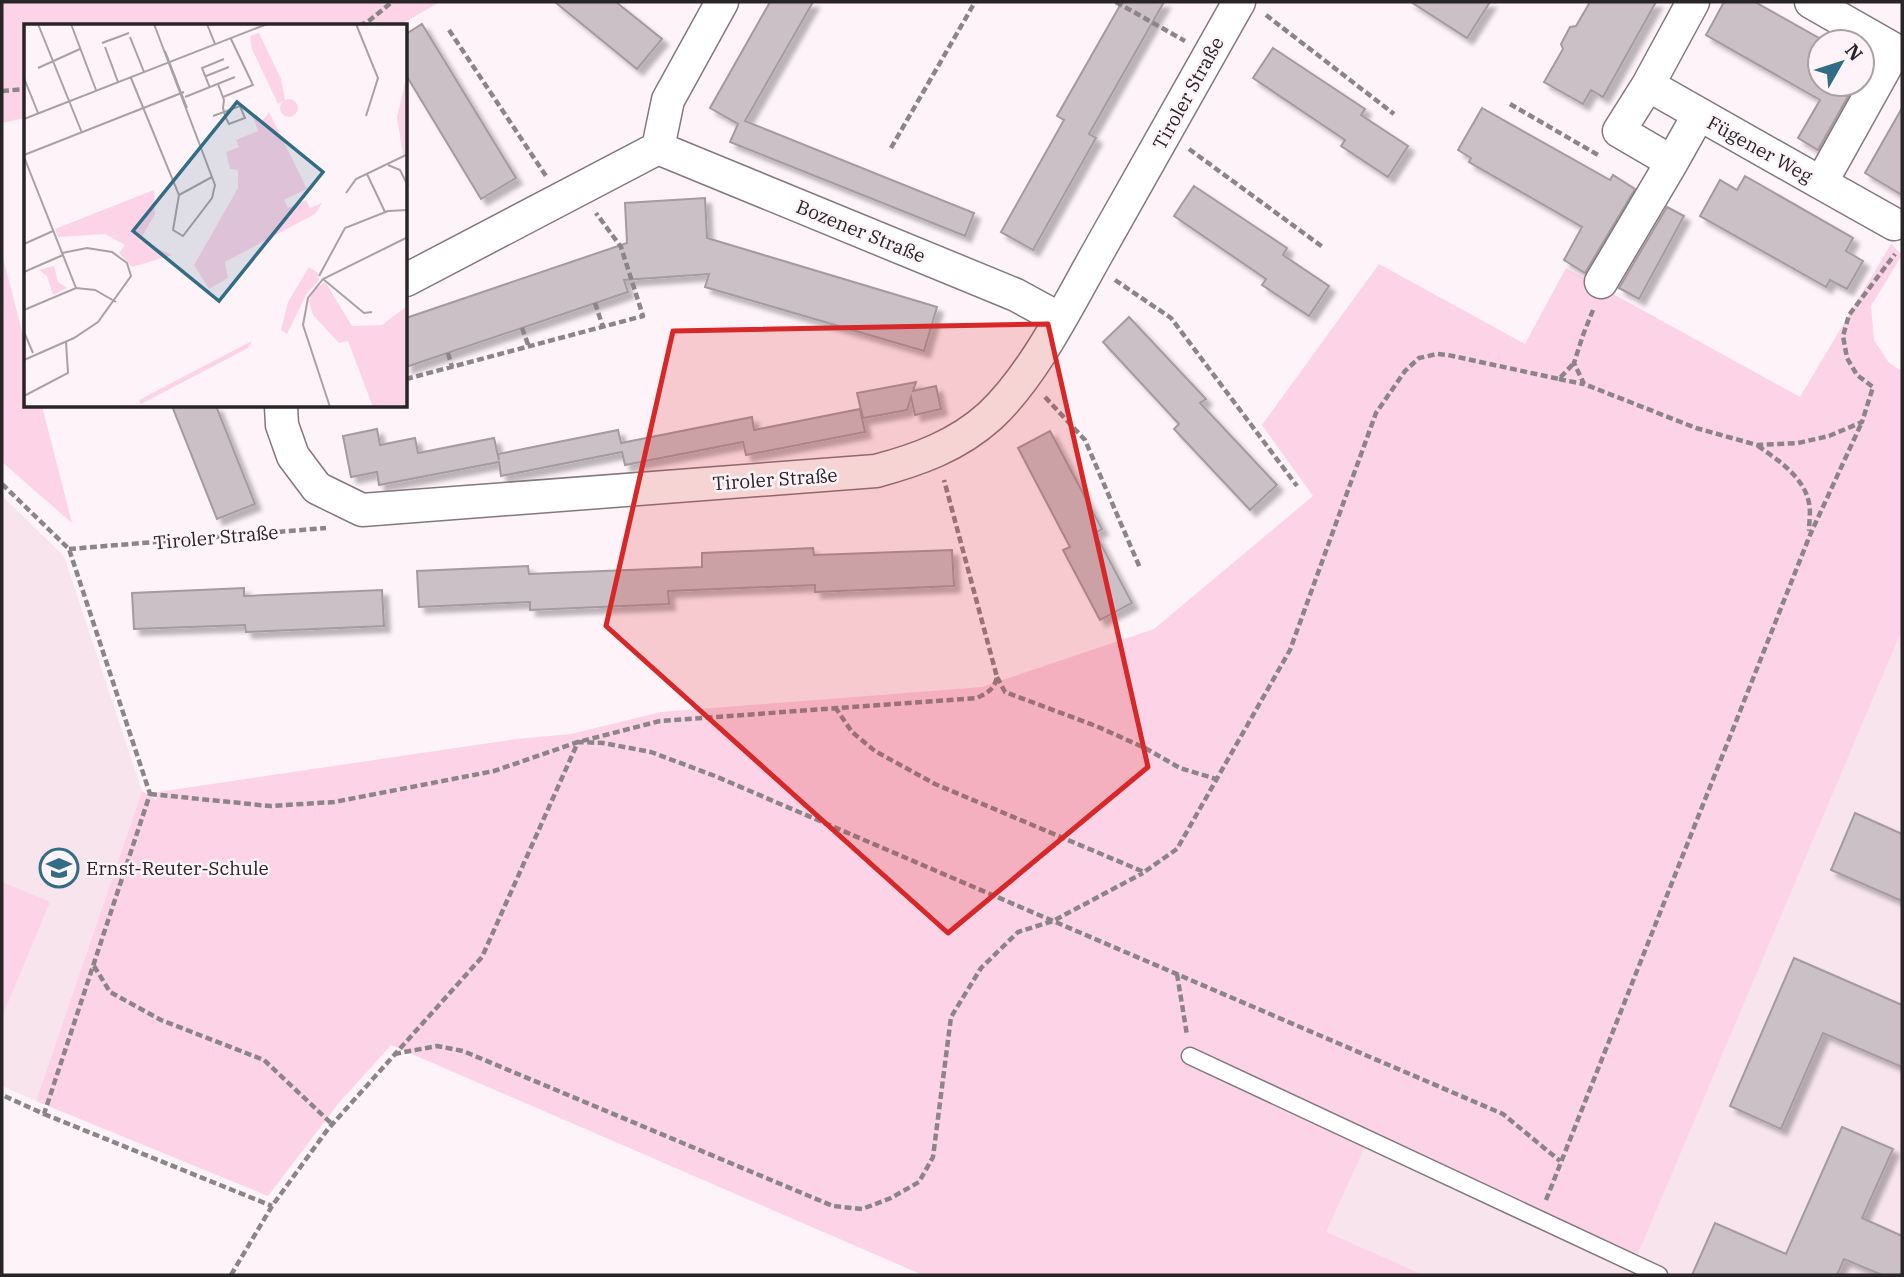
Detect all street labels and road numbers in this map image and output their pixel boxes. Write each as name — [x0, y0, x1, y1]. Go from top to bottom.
street label: Tiroler Straße — [1147, 32, 1229, 154]
street label: Fügener Weg — [1703, 110, 1817, 188]
street label: Bozener Straße — [793, 194, 929, 268]
street label: Tiroler Straße — [712, 463, 838, 495]
street label: Tiroler Straße — [153, 520, 279, 554]

